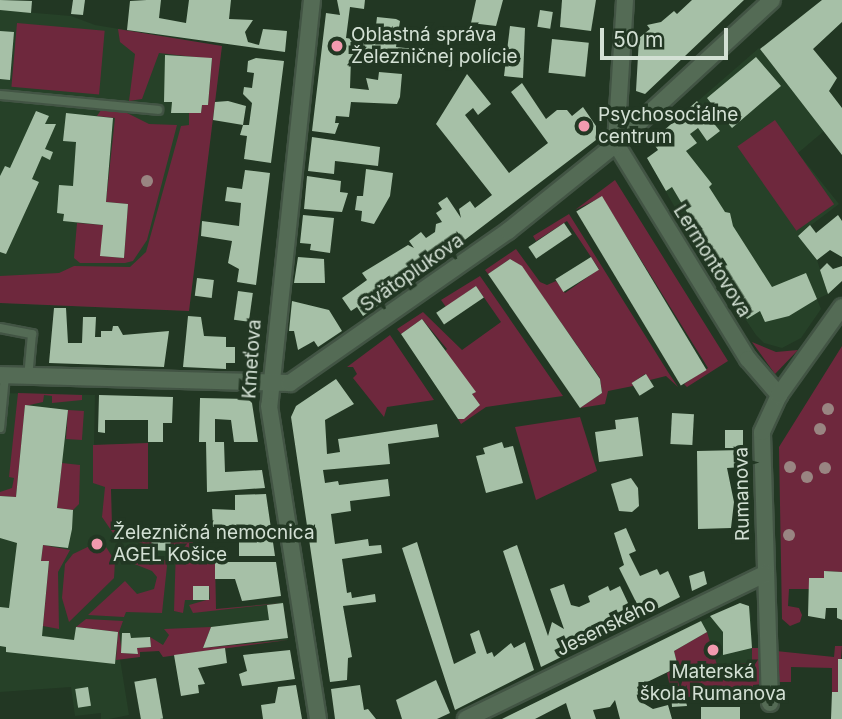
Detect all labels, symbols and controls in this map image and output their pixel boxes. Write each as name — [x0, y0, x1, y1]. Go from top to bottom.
scale bar — [604, 14, 732, 58]
place label: Oblastná správa Železničnej polície — [351, 24, 518, 68]
text: 50 m — [613, 27, 663, 52]
marker: Oblastná správa Železničnej polície — [329, 38, 345, 54]
place label: Psychosociálne centrum — [598, 104, 738, 148]
marker: Psychosociálne centrum — [576, 118, 592, 134]
street label: Lermontovova — [668, 201, 756, 321]
street label: Svätoplukova — [356, 229, 468, 317]
street label: Kmeťova — [238, 318, 266, 400]
street label: Rumanova — [730, 447, 754, 541]
place label: Železničná nemocnica AGEL Košice — [113, 522, 315, 566]
marker: Železničná nemocnica AGEL Košice — [87, 534, 107, 554]
street label: Jesenského — [552, 593, 660, 661]
marker: Materská škola Rumanova — [705, 642, 721, 658]
place label: Materská škola Rumanova — [640, 661, 786, 705]

